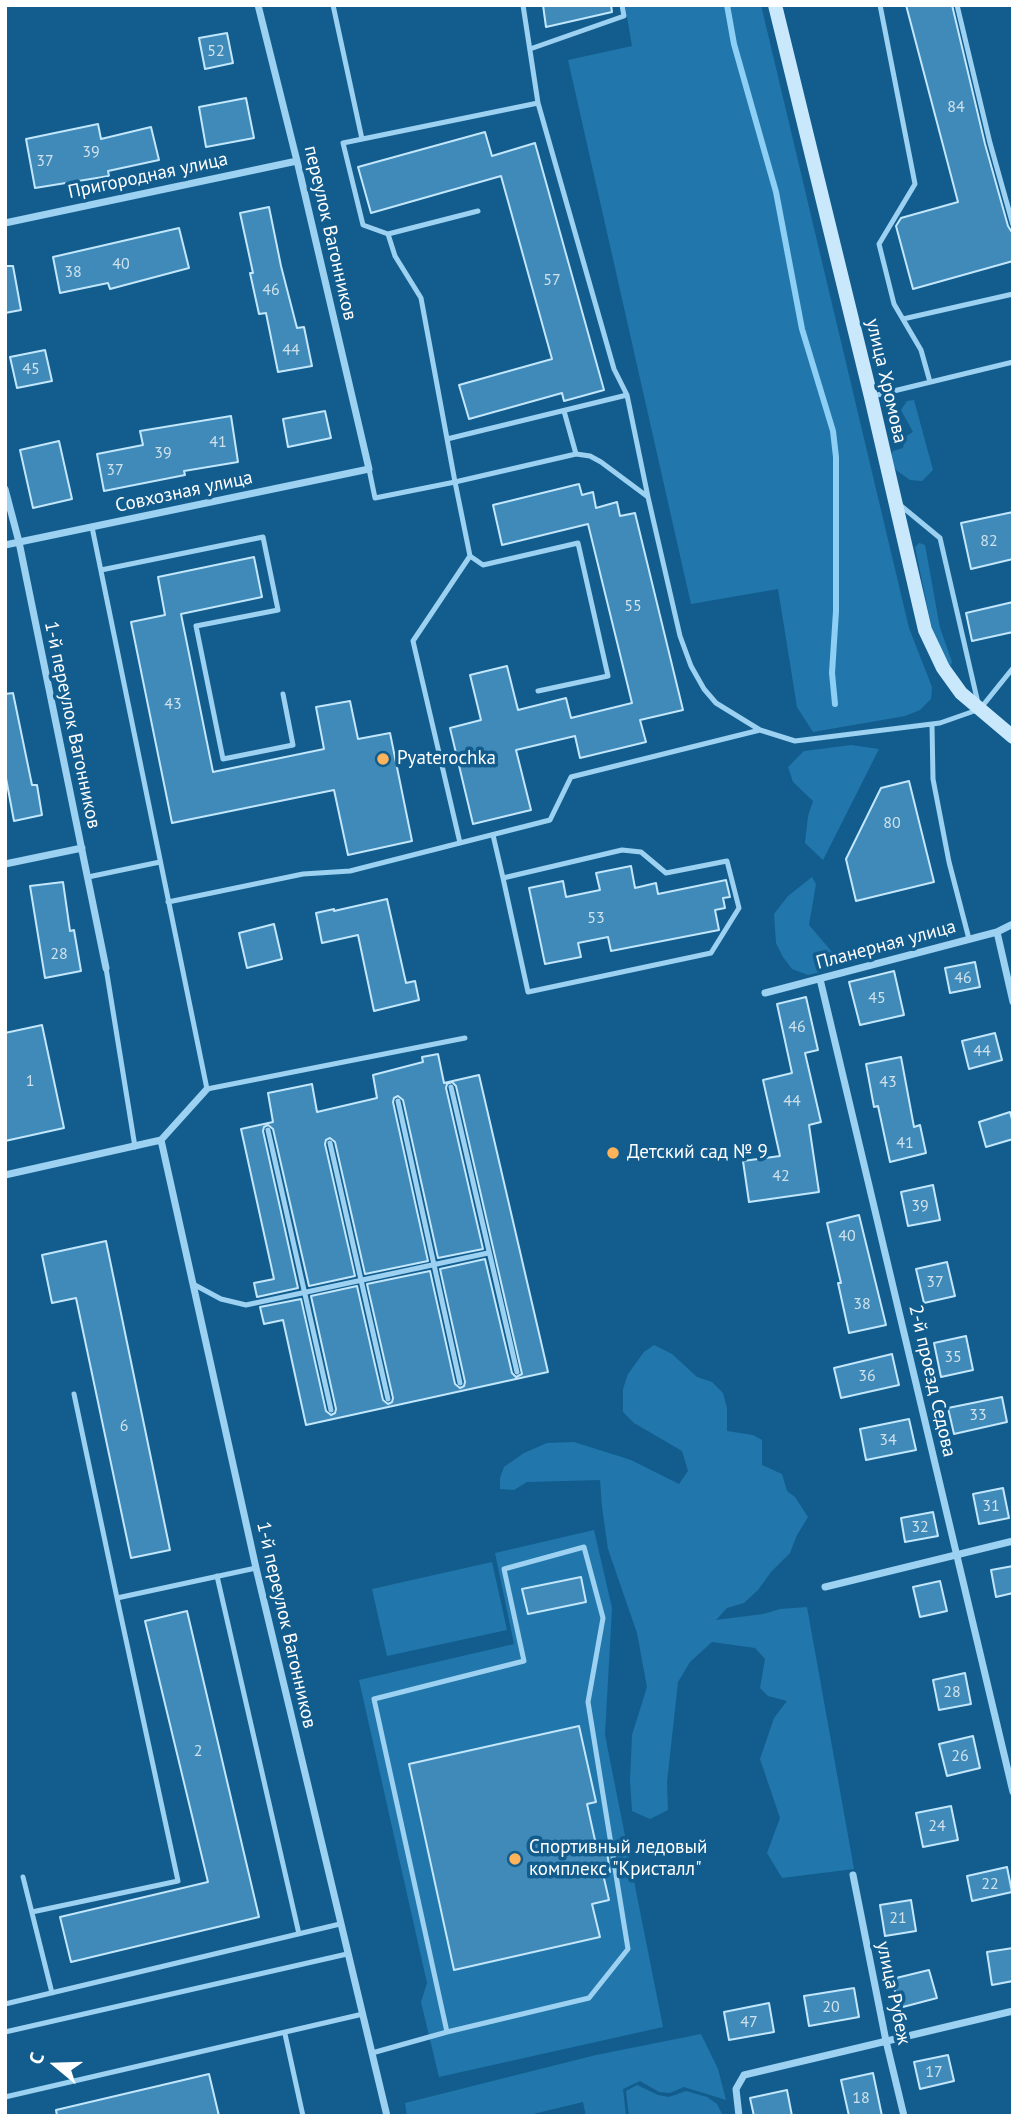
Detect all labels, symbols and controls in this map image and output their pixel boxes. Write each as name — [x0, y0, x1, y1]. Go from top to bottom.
house number: 52 — [207, 41, 225, 61]
house number: 84 — [947, 97, 965, 117]
house number: 39 — [82, 142, 100, 162]
street label: переулок Вагонников — [299, 143, 361, 323]
street label: Пригородная улица — [66, 148, 230, 204]
house number: 37 — [36, 151, 54, 171]
house number: 40 — [112, 254, 130, 274]
house number: 38 — [64, 262, 82, 282]
house number: 57 — [543, 270, 561, 290]
house number: 46 — [262, 280, 280, 300]
street label: улица Хромова — [861, 317, 911, 445]
house number: 44 — [282, 340, 300, 360]
house number: 45 — [22, 359, 40, 379]
house number: 41 — [209, 432, 227, 452]
house number: 39 — [154, 443, 172, 463]
house number: 37 — [106, 460, 124, 480]
street label: Совхозная улица — [113, 466, 255, 518]
house number: 82 — [980, 531, 998, 551]
house number: 55 — [624, 596, 642, 616]
street label: 1-й переулок Вагонников — [39, 619, 105, 831]
house number: 43 — [164, 694, 182, 714]
place label: Pyaterochka — [397, 748, 496, 770]
marker: Pyaterochka — [375, 751, 391, 767]
house number: 80 — [883, 813, 901, 833]
house number: 53 — [587, 908, 605, 928]
street label: Планерная улица — [814, 915, 958, 975]
house number: 28 — [50, 944, 68, 964]
house number: 46 — [954, 968, 972, 988]
house number: 45 — [868, 988, 886, 1008]
house number: 46 — [788, 1017, 806, 1037]
house number: 44 — [973, 1041, 991, 1061]
house number: 1 — [26, 1071, 34, 1091]
house number: 43 — [879, 1072, 897, 1092]
house number: 44 — [783, 1091, 801, 1111]
house number: 41 — [896, 1133, 914, 1153]
place label: Детский сад № 9 — [627, 1142, 768, 1164]
marker: Детский сад № 9 — [605, 1145, 621, 1161]
house number: 42 — [772, 1166, 790, 1186]
house number: 39 — [911, 1196, 929, 1216]
house number: 40 — [838, 1226, 856, 1246]
house number: 37 — [926, 1272, 944, 1292]
house number: 38 — [853, 1294, 871, 1314]
street label: 2-й проезд Седова — [903, 1303, 961, 1459]
house number: 35 — [944, 1347, 962, 1367]
house number: 36 — [858, 1366, 876, 1386]
house number: 33 — [969, 1405, 987, 1425]
house number: 6 — [120, 1416, 128, 1436]
house number: 34 — [879, 1430, 897, 1450]
house number: 31 — [982, 1496, 1000, 1516]
house number: 32 — [911, 1517, 929, 1537]
street label: 1-й переулок Вагонников — [251, 1519, 321, 1731]
house number: 28 — [943, 1682, 961, 1702]
house number: 2 — [194, 1741, 202, 1761]
house number: 26 — [951, 1746, 969, 1766]
house number: 24 — [928, 1816, 946, 1836]
place label: Спортивный ледовый комплекс "Кристалл" — [529, 1837, 707, 1881]
marker: Спортивный ледовый комплекс "Кристалл" — [507, 1851, 523, 1867]
house number: 22 — [981, 1874, 999, 1894]
house number: 21 — [889, 1908, 907, 1928]
street label: улица Рубеж — [871, 1939, 915, 2047]
house number: 20 — [822, 1997, 840, 2017]
house number: 47 — [740, 2012, 758, 2032]
north arrow — [21, 2030, 91, 2100]
text: С — [23, 2049, 49, 2067]
house number: 17 — [925, 2062, 943, 2082]
house number: 18 — [852, 2088, 870, 2108]

